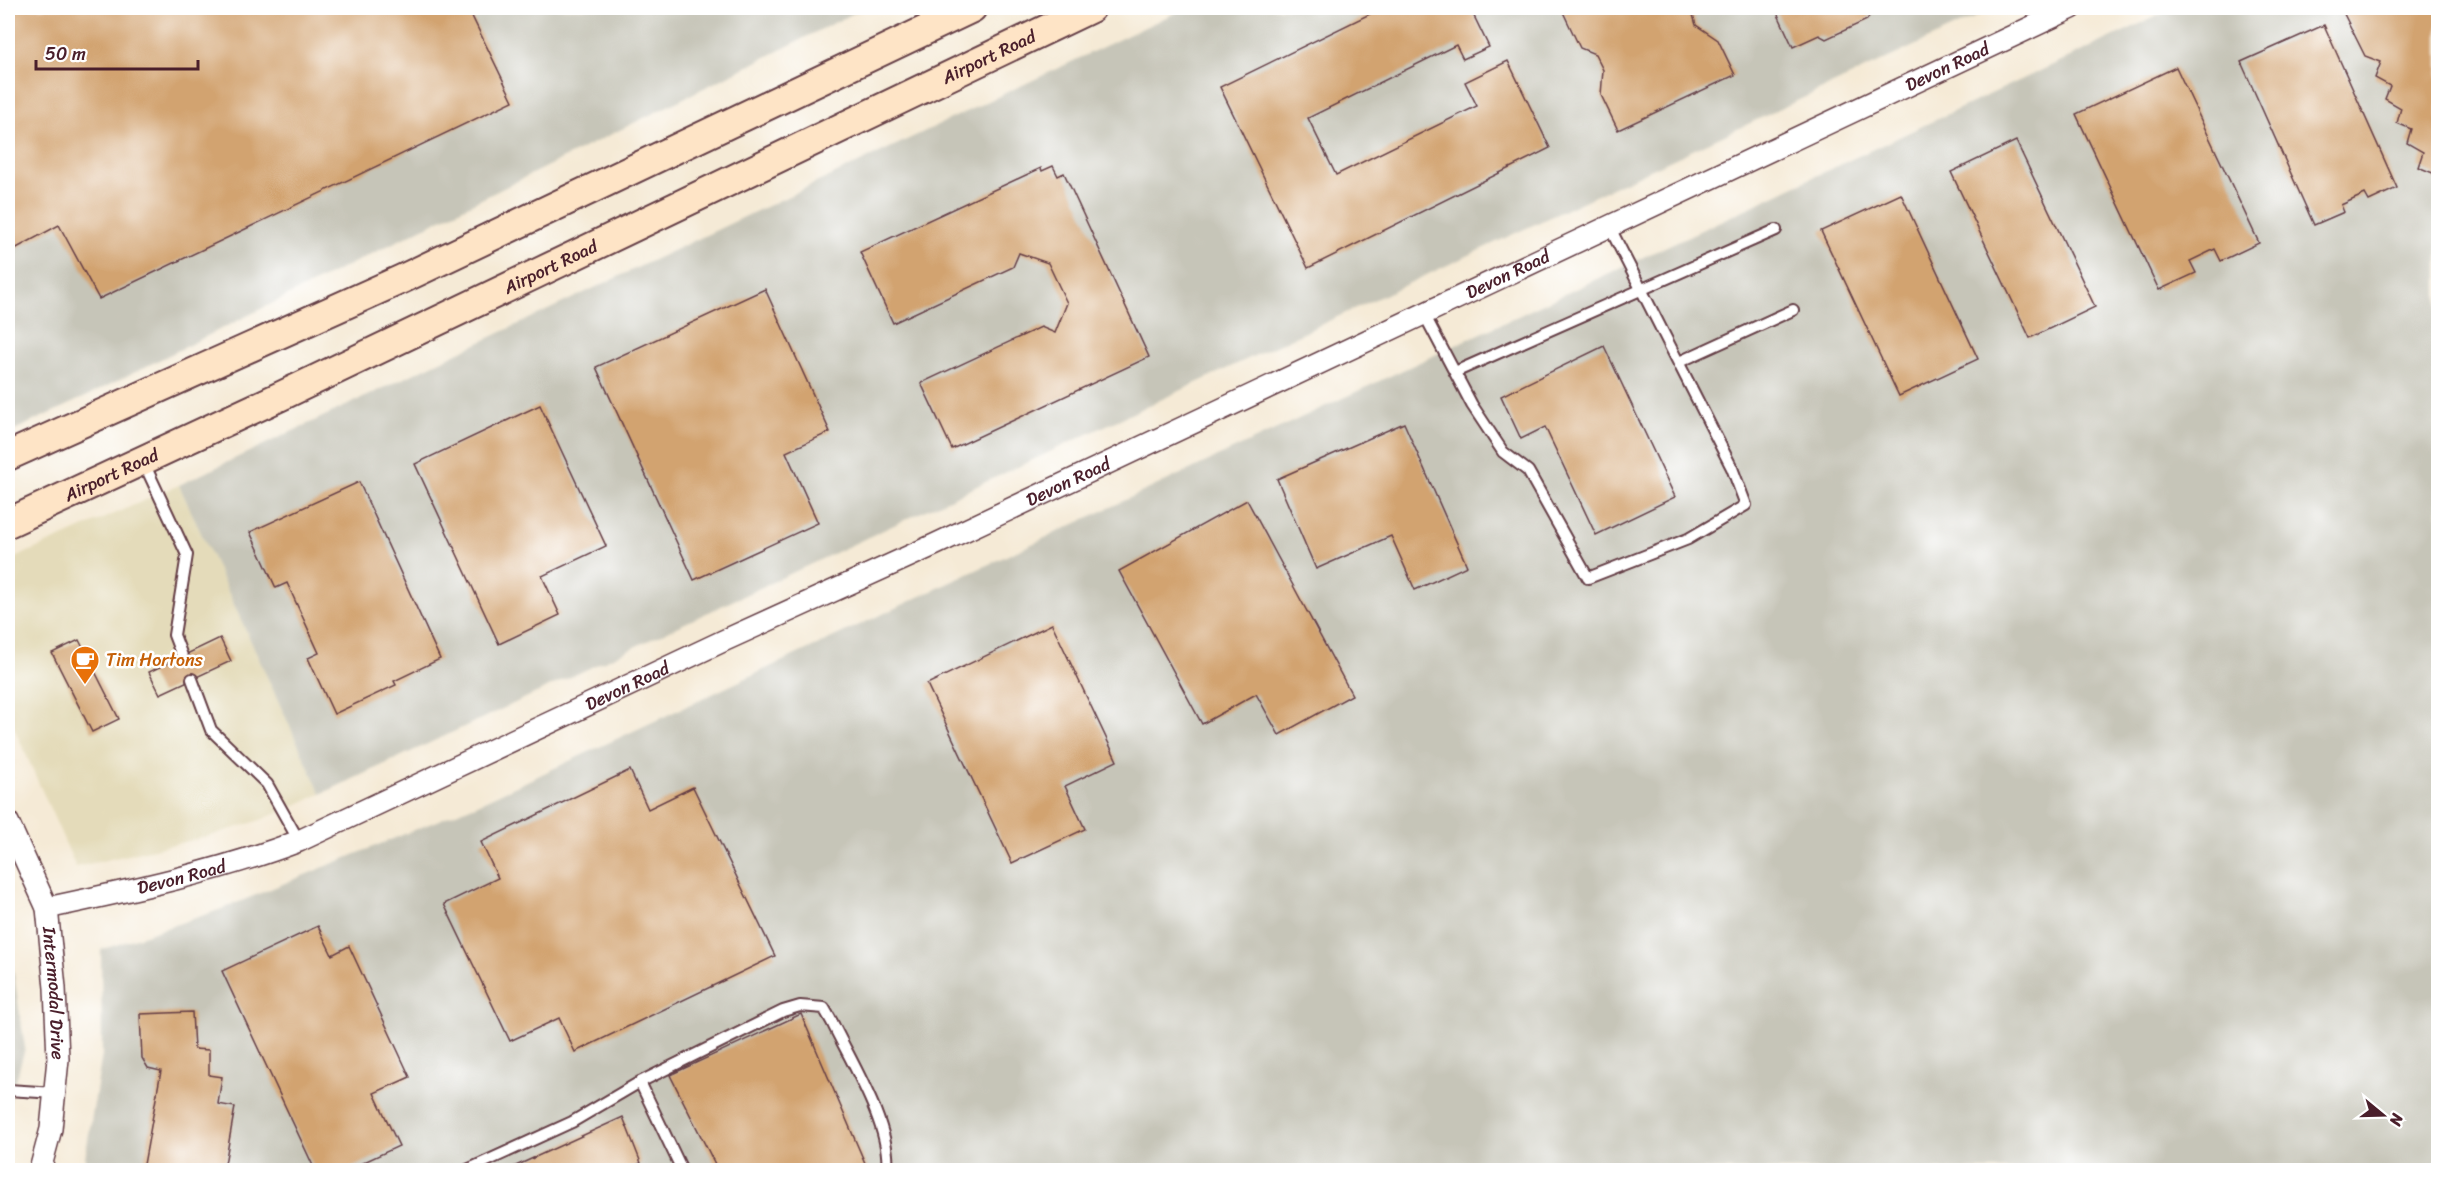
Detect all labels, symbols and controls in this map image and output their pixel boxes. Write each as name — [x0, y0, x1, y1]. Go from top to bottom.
street label: Airport Road — [935, 20, 1043, 94]
street label: Devon Road — [1900, 32, 1996, 101]
scale bar — [36, 33, 198, 71]
text: 50 m — [45, 38, 86, 70]
street label: Airport Road — [497, 230, 604, 304]
street label: Devon Road — [1460, 240, 1557, 308]
street label: Airport Road — [58, 438, 165, 511]
street label: Devon Road — [1020, 447, 1117, 515]
cafe icon: Tim Hortons — [69, 644, 101, 686]
place label: Tim Hortons — [106, 644, 204, 676]
street label: Devon Road — [580, 652, 676, 720]
street label: Devon Road — [134, 850, 231, 904]
street label: Intermodal Drive — [33, 924, 74, 1061]
north arrow — [2353, 1085, 2413, 1145]
text: N — [2381, 1109, 2413, 1131]

